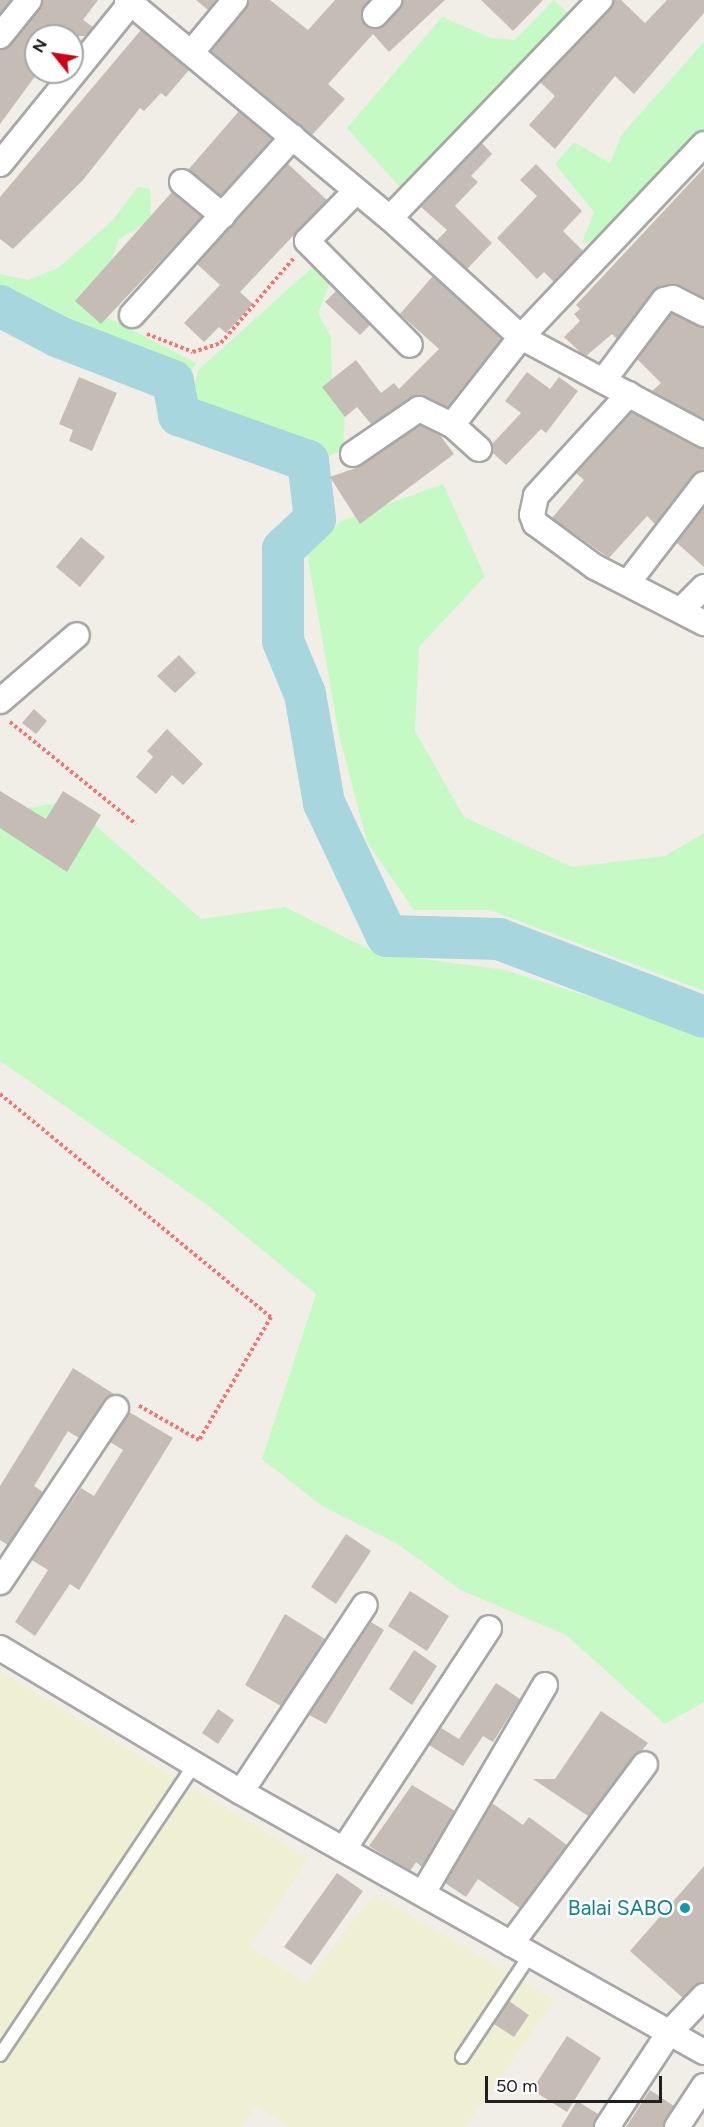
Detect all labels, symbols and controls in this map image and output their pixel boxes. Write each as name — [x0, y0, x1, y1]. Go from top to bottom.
north arrow — [24, 24, 84, 84]
text: N — [28, 36, 51, 56]
place label: Balai SABO — [568, 1895, 673, 1921]
marker: Balai SABO — [678, 1901, 692, 1915]
scale bar — [488, 2064, 665, 2102]
text: 50 m — [496, 2075, 538, 2097]

